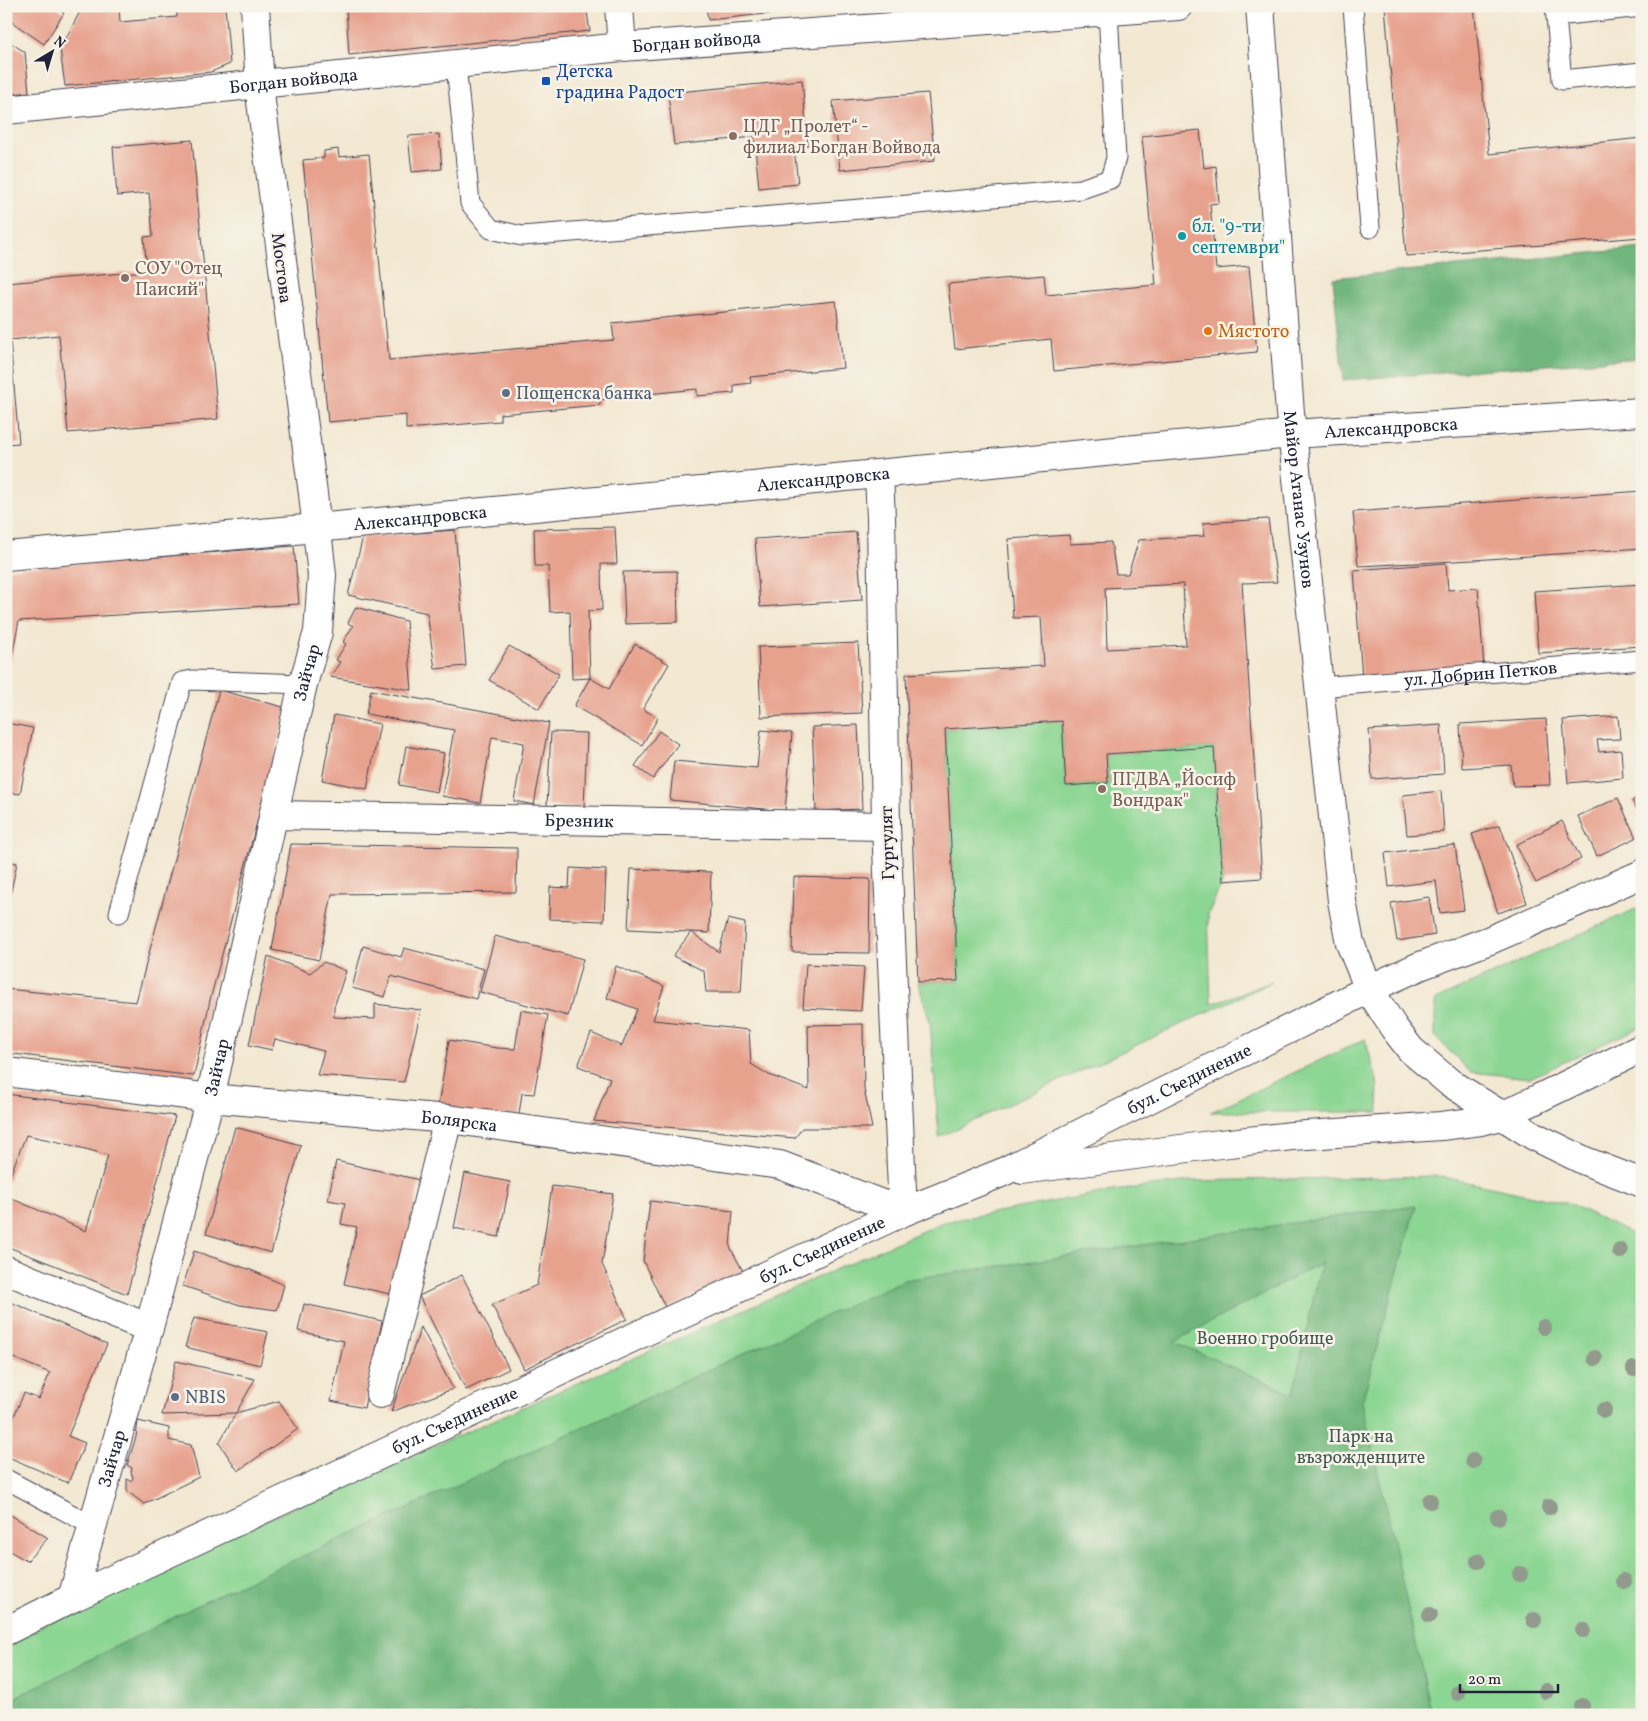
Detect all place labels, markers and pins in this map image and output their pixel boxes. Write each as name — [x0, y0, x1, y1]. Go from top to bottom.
place label: Детска градина Радост — [556, 60, 684, 106]
marker: Детска градина Радост — [540, 75, 552, 87]
place label: ЦДГ „Пролет“ - филиал Богдан Войвода — [743, 115, 941, 161]
marker: ЦДГ „Пролет“ - филиал Богдан Войвода — [727, 130, 739, 142]
place label: бл. "9-ти септември" — [1192, 215, 1285, 261]
marker: бл. "9-ти септември" — [1176, 230, 1188, 242]
place label: СОУ "Отец Паисий" — [135, 257, 222, 303]
marker: СОУ "Отец Паисий" — [119, 272, 131, 284]
place label: Мястото — [1218, 320, 1289, 345]
marker: Мястото — [1202, 325, 1214, 337]
place label: Пощенска банка — [516, 382, 652, 407]
marker: Пощенска банка — [500, 387, 512, 399]
place label: ПГДВА „Йосиф Вондрак" — [1112, 768, 1236, 814]
marker: ПГДВА „Йосиф Вондрак" — [1096, 783, 1108, 795]
place label: NBIS — [185, 1386, 226, 1411]
marker: NBIS — [169, 1391, 181, 1403]

